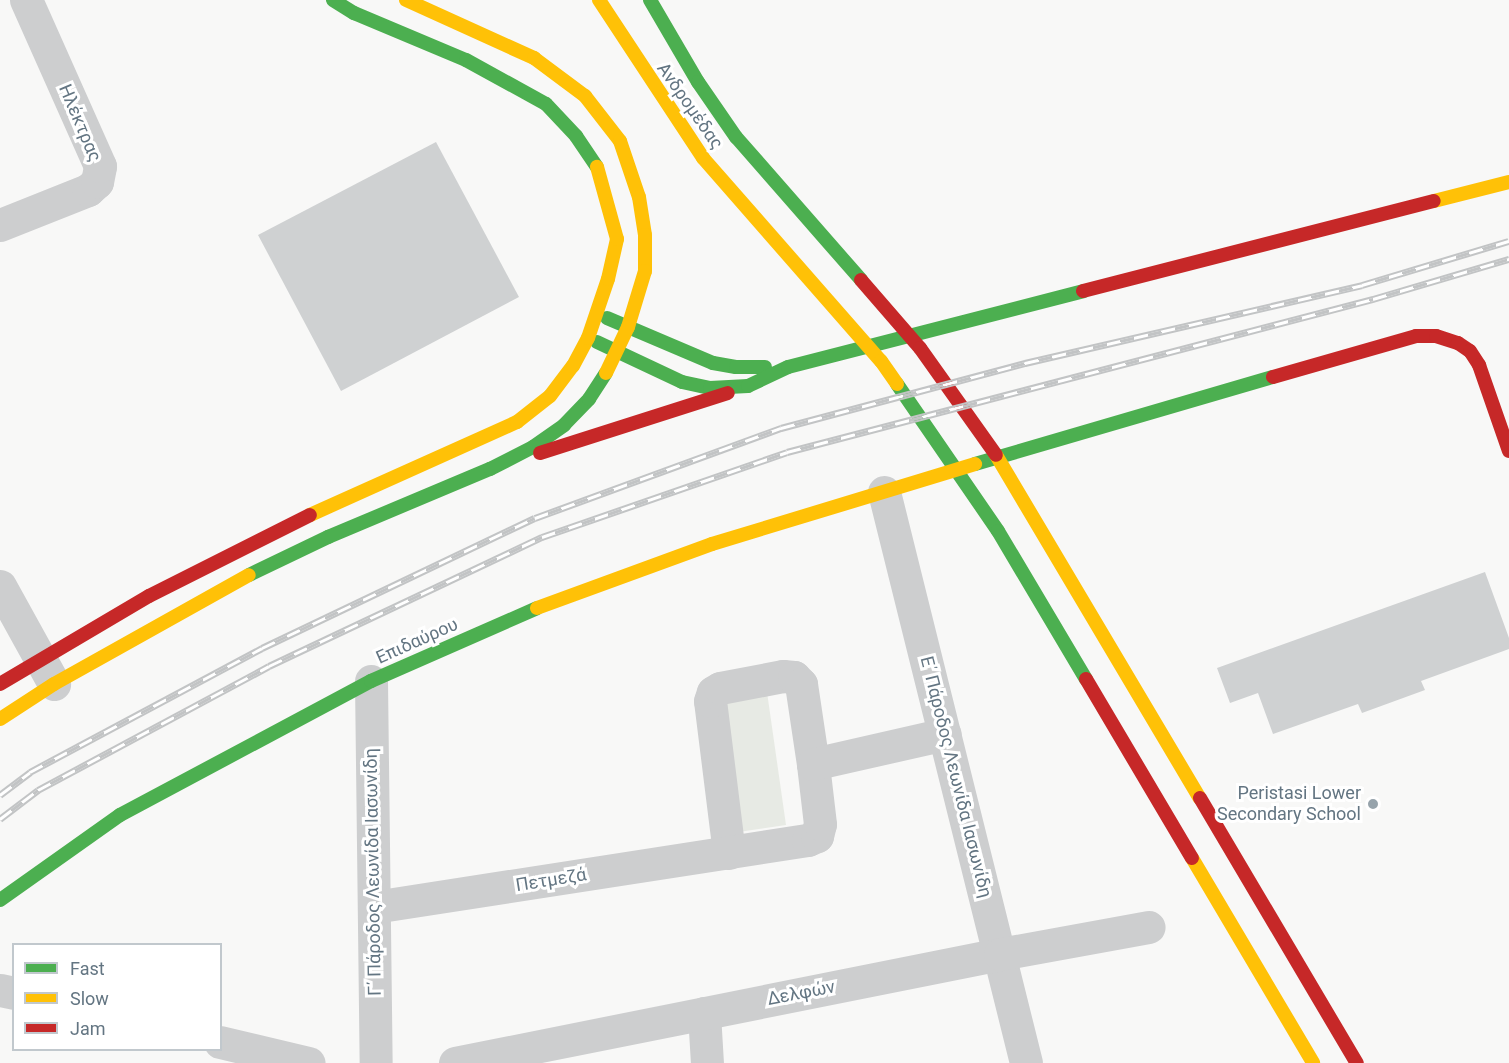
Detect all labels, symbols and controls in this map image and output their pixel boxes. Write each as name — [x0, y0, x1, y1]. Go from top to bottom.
street label: Ανδρομέδας — [652, 59, 728, 153]
street label: Ηλέκτρας — [54, 81, 106, 165]
street label: Επιδαύρου — [373, 613, 461, 669]
street label: Ε΄ Πάροδος Λεωνίδα Ιασωνίδη — [916, 654, 996, 900]
street label: Γ΄ Πάροδος Λεωνίδα Ιασωνίδη — [360, 748, 386, 996]
place label: Peristasi Lower Secondary School — [1217, 783, 1361, 826]
marker: Peristasi Lower Secondary School — [1366, 797, 1380, 811]
street label: Πετμεζά — [514, 864, 588, 896]
legend — [12, 943, 222, 1051]
text: Fast — [70, 958, 105, 979]
street label: Δελφών — [765, 976, 837, 1010]
text: Slow — [70, 988, 109, 1009]
text: Jam — [70, 1018, 106, 1039]

